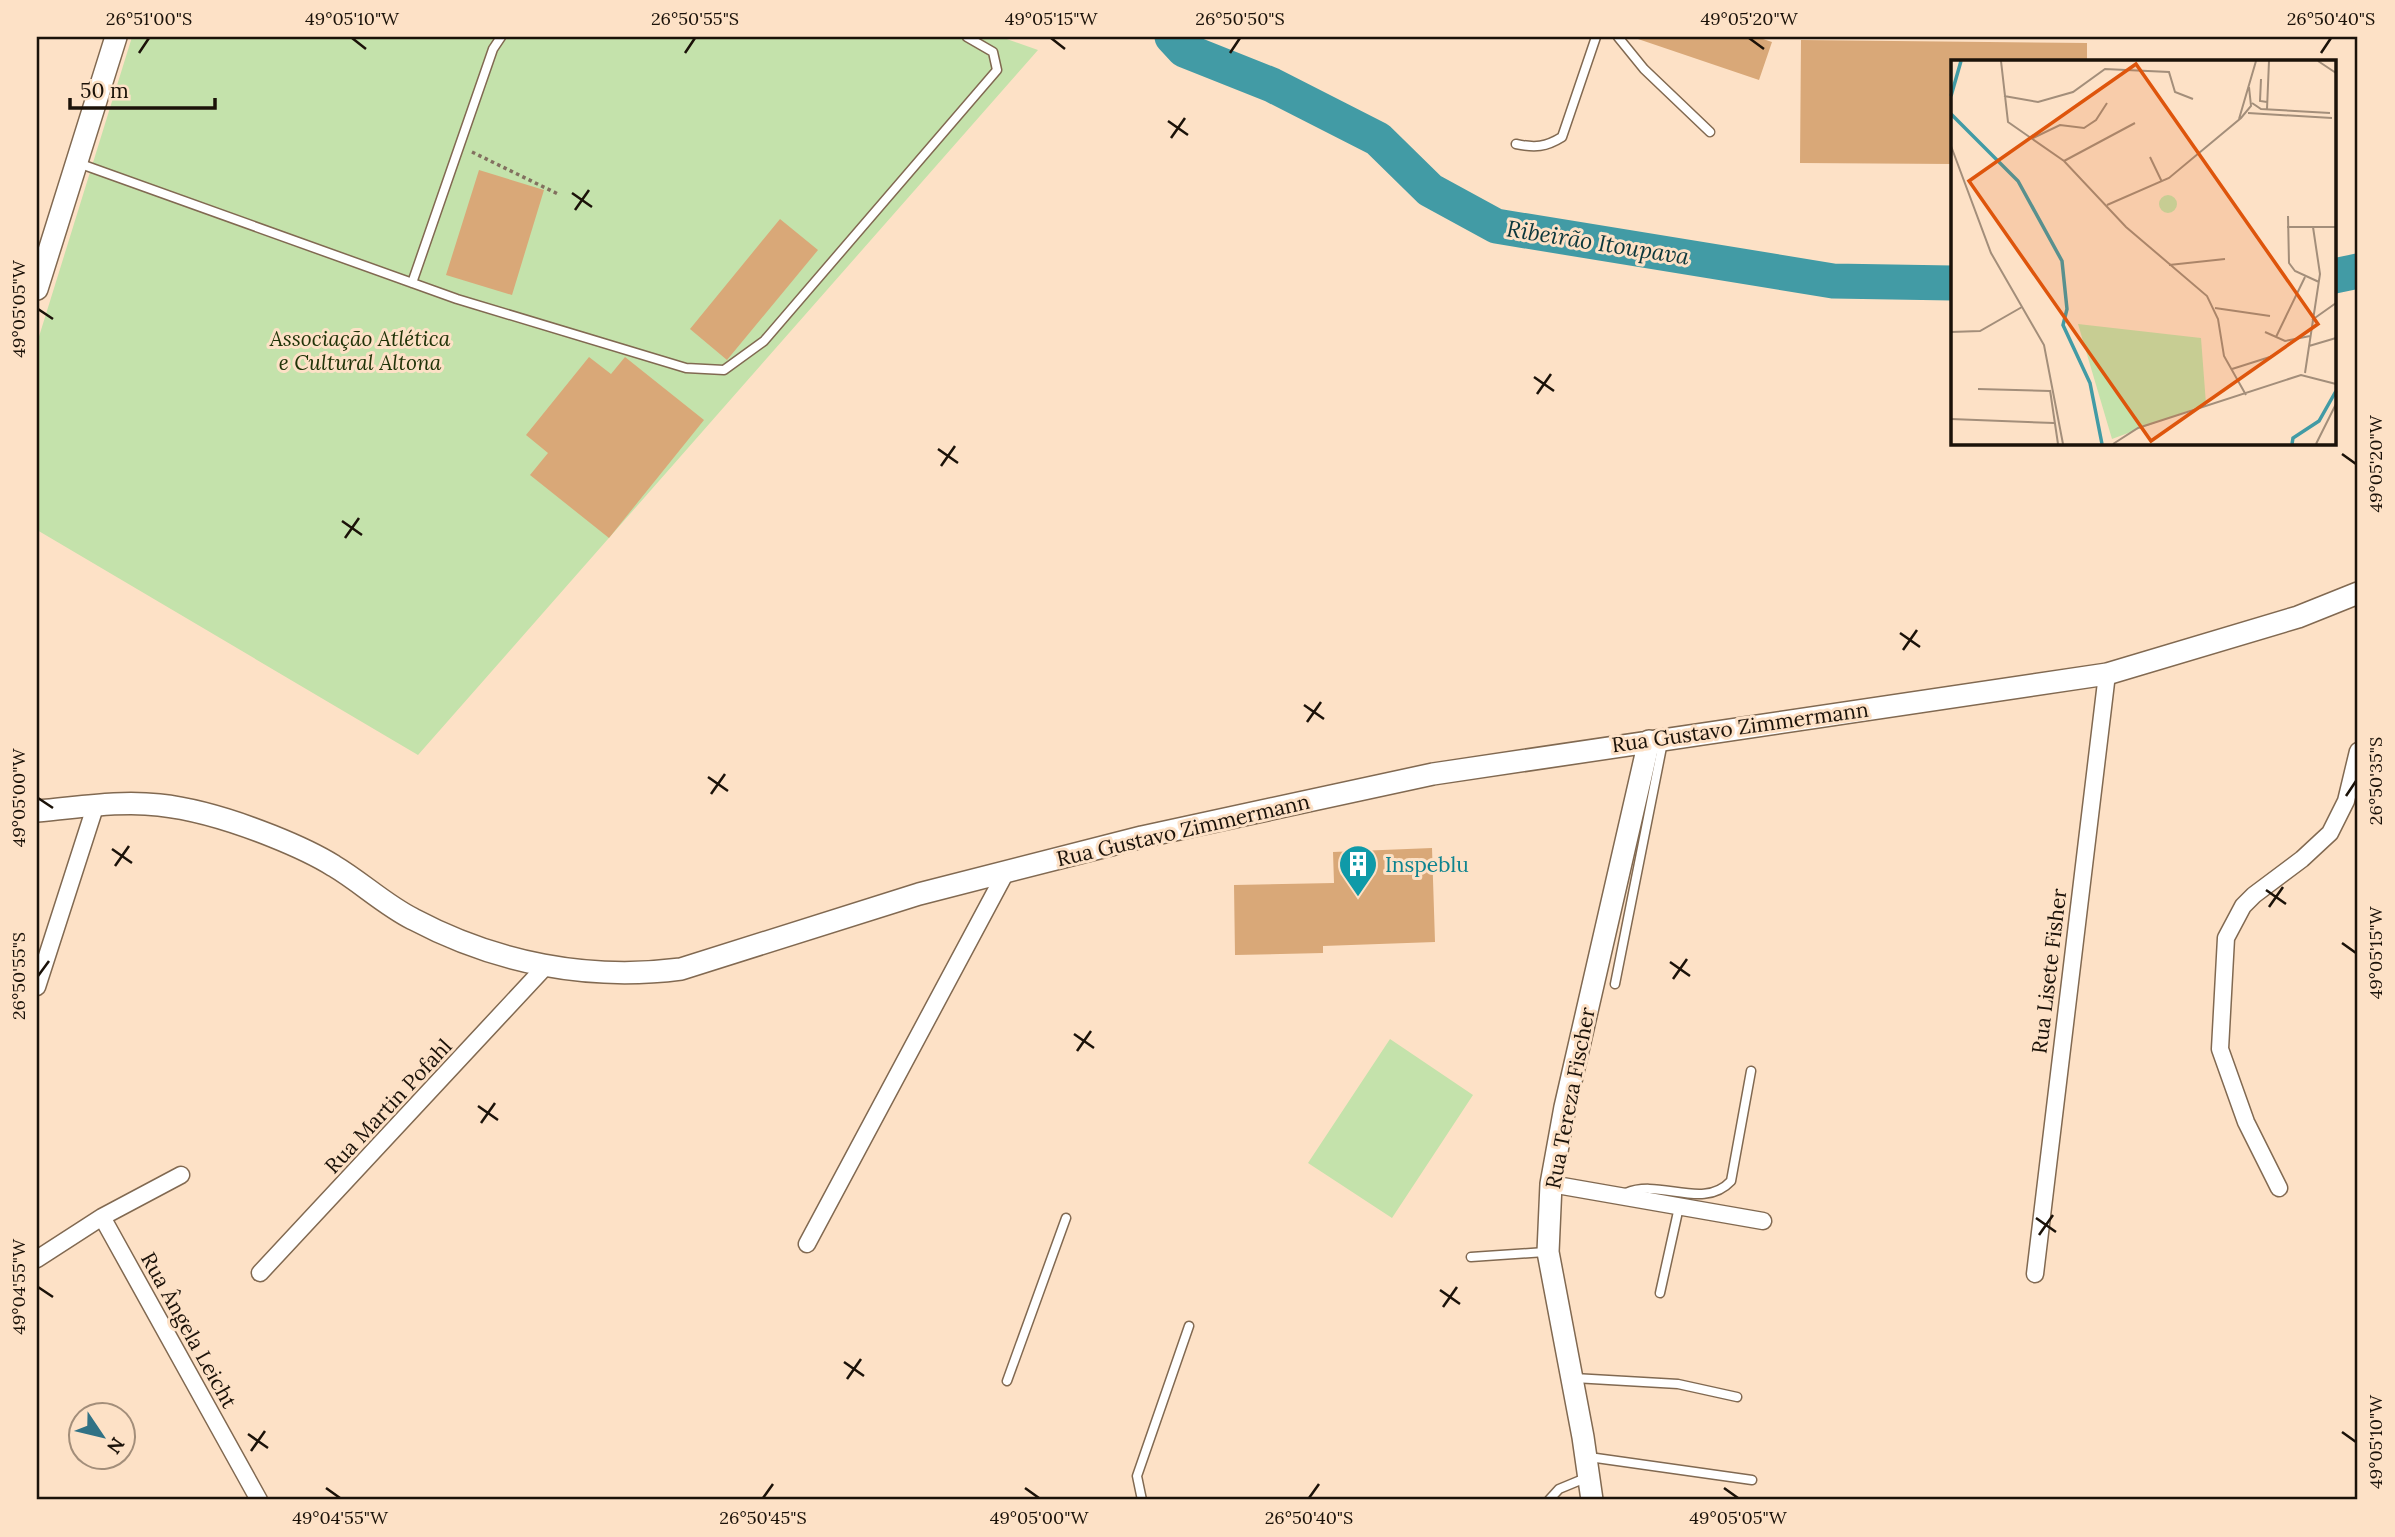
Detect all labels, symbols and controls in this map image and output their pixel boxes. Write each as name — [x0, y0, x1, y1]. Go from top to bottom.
text: 26°51'00"S — [106, 7, 192, 30]
text: 49°05'10"W — [305, 7, 400, 30]
text: 26°50'55"S — [651, 7, 739, 30]
text: 49°05'15"W — [1005, 7, 1098, 30]
text: 26°50'50"S — [1195, 7, 1285, 30]
text: 49°05'20"W — [1700, 7, 1799, 30]
text: 26°50'40"S — [2287, 7, 2375, 30]
inset map — [1951, 60, 2336, 444]
scale bar — [70, 66, 215, 110]
text: 50 m — [80, 77, 129, 104]
water label: Ribeirão Itoupava — [1505, 213, 1692, 271]
text: 49°05'05"W — [7, 259, 30, 358]
park label: Associação Atlética e Cultural Altona — [269, 325, 451, 376]
text: 49°05'20"W — [2364, 414, 2387, 513]
street label: Rua Gustavo Zimmermann — [1610, 696, 1870, 758]
text: 26°50'35"S — [2364, 737, 2387, 825]
text: 49°05'00"W — [7, 748, 30, 847]
street label: Rua Gustavo Zimmermann — [1054, 788, 1313, 872]
building icon: Inspeblu — [1337, 843, 1379, 898]
place label: Inspeblu — [1385, 851, 1469, 878]
street label: Rua Lisete Fisher — [2025, 887, 2073, 1055]
text: 49°05'15"W — [2364, 906, 2387, 999]
text: 26°50'55"S — [7, 932, 30, 1020]
street label: Rua Tereza Fischer — [1539, 1005, 1601, 1191]
street label: Rua Martin Pofahl — [319, 1033, 457, 1179]
text: 49°04'55"W — [7, 1238, 30, 1335]
street label: Rua Ângela Leicht — [135, 1247, 243, 1413]
text: 49°05'10"W — [2364, 1394, 2387, 1489]
north arrow — [66, 1400, 136, 1470]
text: N — [102, 1433, 130, 1459]
text: 49°04'55"W — [292, 1506, 389, 1529]
text: 26°50'45"S — [719, 1506, 807, 1529]
text: 49°05'00"W — [990, 1506, 1089, 1529]
text: 26°50'40"S — [1265, 1506, 1353, 1529]
text: 49°05'05"W — [1689, 1506, 1788, 1529]

